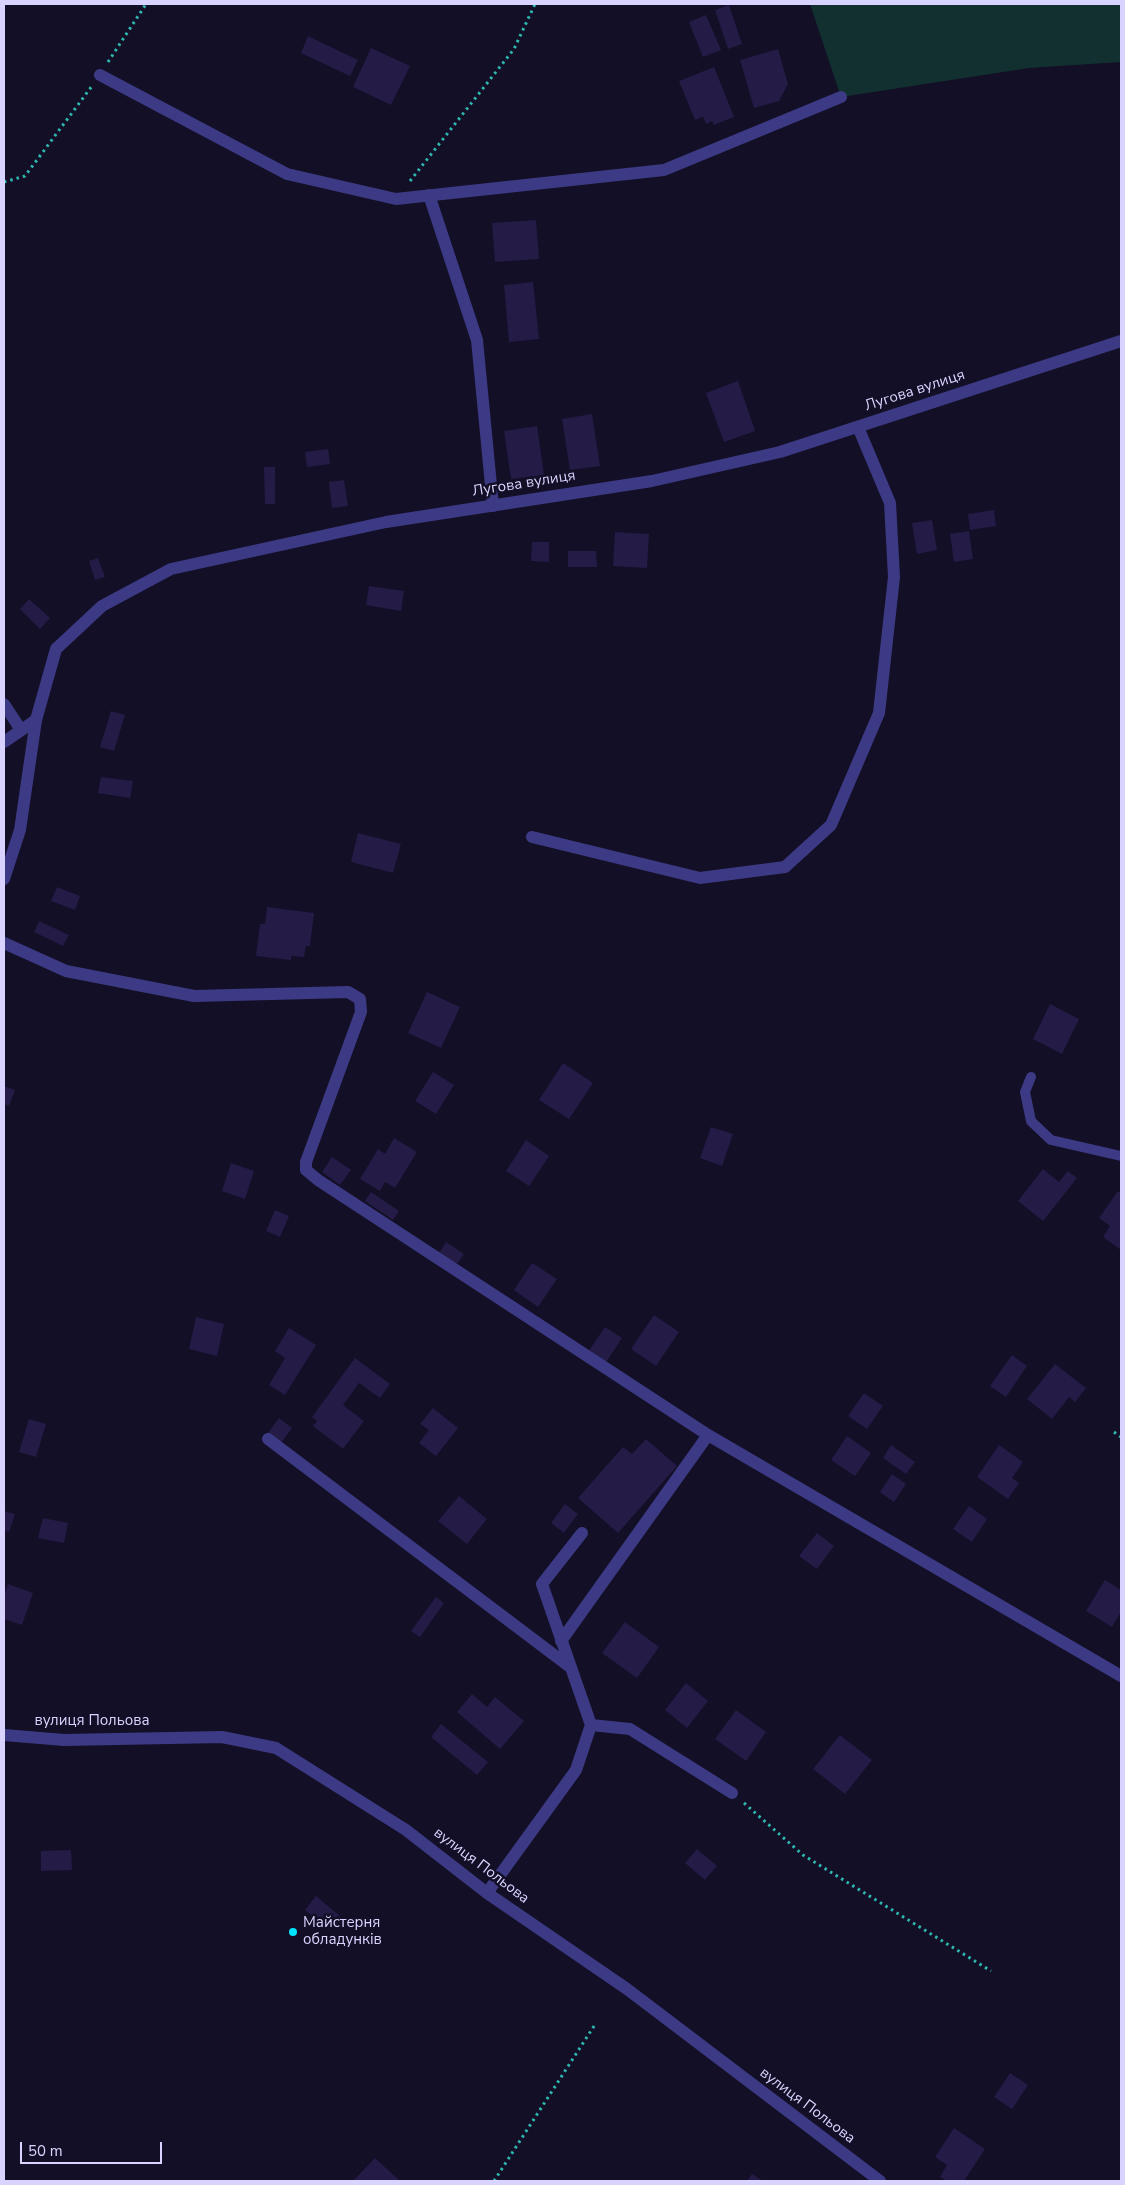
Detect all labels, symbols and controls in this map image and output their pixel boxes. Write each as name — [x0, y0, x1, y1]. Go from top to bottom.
street label: Лугова вулиця — [863, 366, 967, 416]
street label: Лугова вулиця — [471, 467, 577, 501]
street label: вулиця Польова — [34, 1712, 150, 1730]
street label: вулиця Польова — [430, 1824, 532, 1908]
place label: Майстерня обладунків — [303, 1914, 382, 1949]
marker: Майстерня обладунків — [287, 1926, 299, 1938]
street label: вулиця Польова — [756, 2064, 858, 2148]
scale bar — [22, 2132, 165, 2164]
text: 50 m — [28, 2141, 63, 2161]

